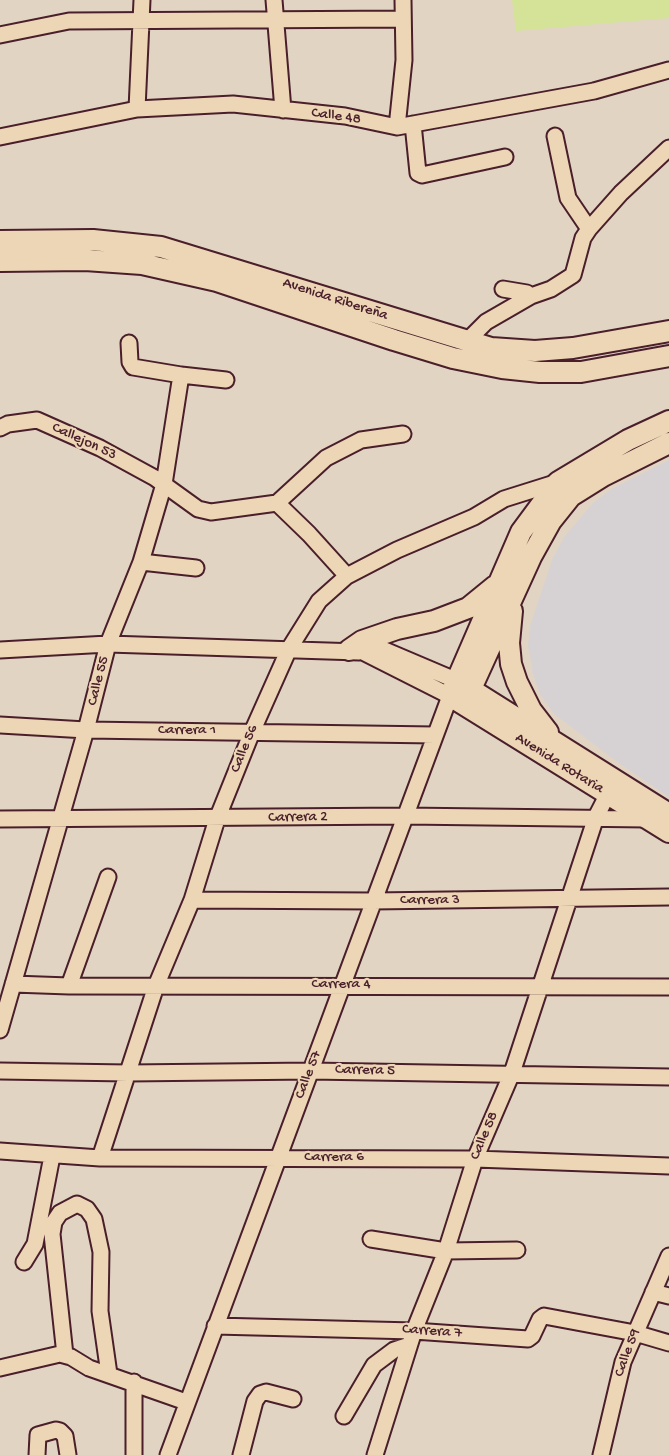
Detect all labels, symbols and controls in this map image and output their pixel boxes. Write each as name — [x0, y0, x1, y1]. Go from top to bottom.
street label: Calle 48 — [310, 105, 362, 129]
street label: Avenida Ribereña — [280, 275, 390, 325]
street label: Callejon 53 — [49, 419, 119, 465]
street label: Calle 55 — [84, 655, 114, 707]
street label: Carrera 1 — [158, 722, 216, 740]
street label: Calle 56 — [227, 723, 263, 775]
street label: Avenida Rotaria — [511, 730, 607, 798]
street label: Carrera 2 — [268, 808, 328, 828]
street label: Carrera 3 — [400, 892, 460, 910]
street label: Carrera 4 — [311, 976, 371, 994]
street label: Calle 57 — [292, 1048, 326, 1102]
street label: Carrera 5 — [335, 1061, 395, 1081]
street label: Calle 58 — [467, 1109, 503, 1163]
street label: Carrera 6 — [304, 1149, 364, 1167]
street label: Carrera 7 — [402, 1321, 462, 1343]
street label: Calle 59 — [611, 1327, 645, 1379]

